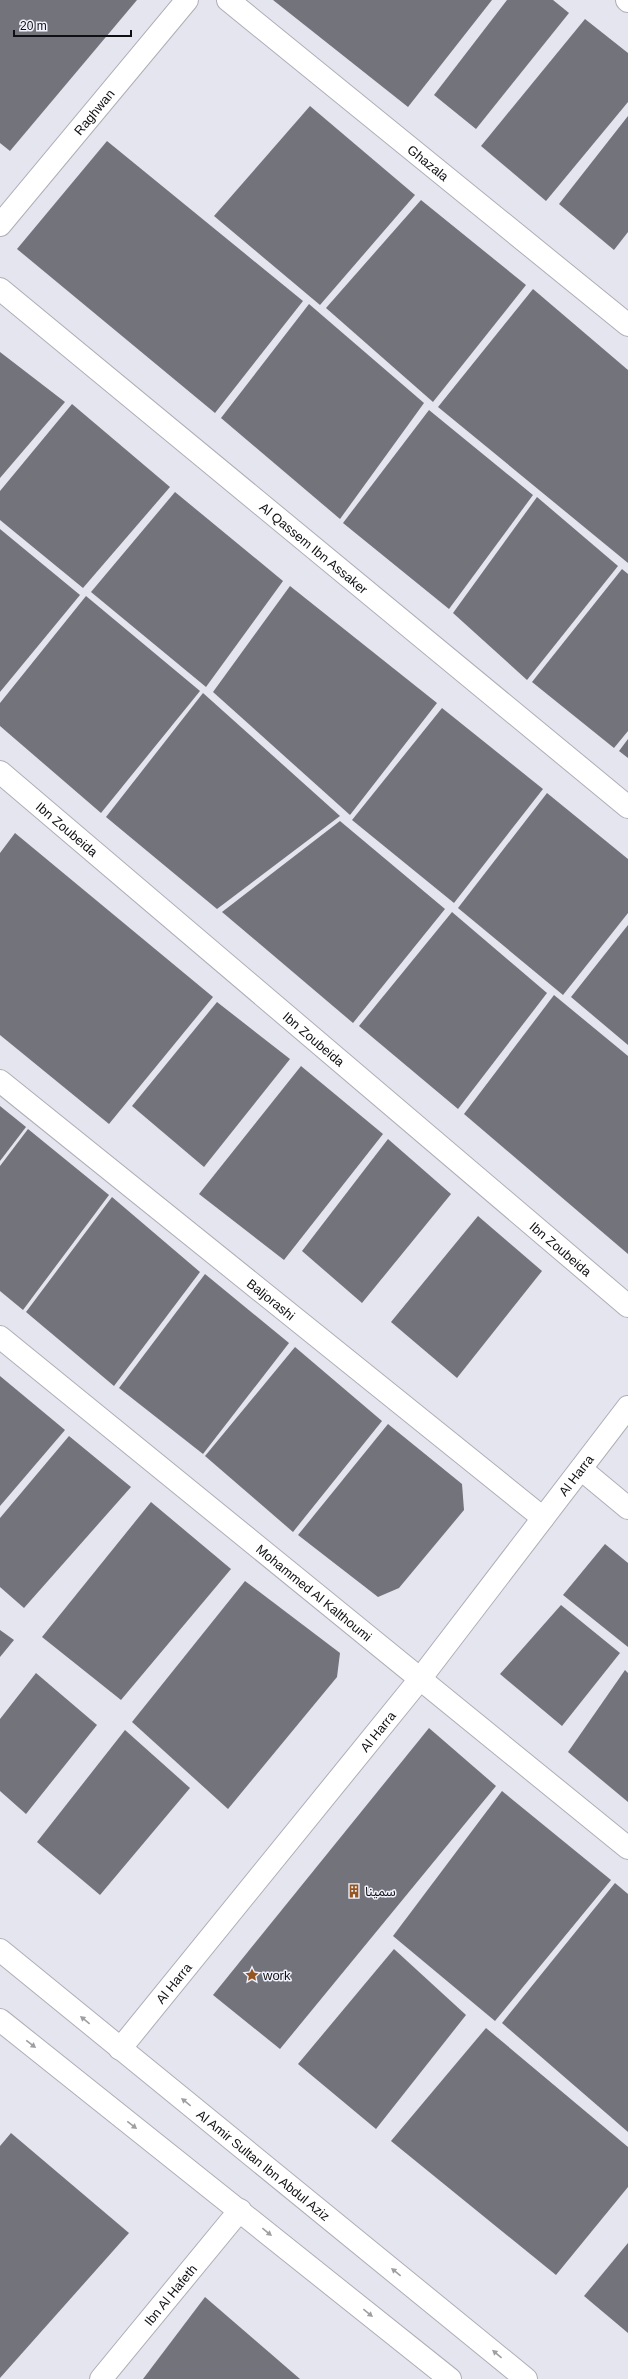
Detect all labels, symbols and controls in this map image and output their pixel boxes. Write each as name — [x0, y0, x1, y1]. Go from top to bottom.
scale bar — [14, 12, 131, 38]
text: 20 m — [20, 19, 47, 33]
street label: Raghwan — [71, 86, 118, 138]
street label: Ghazala — [404, 142, 452, 185]
street label: Al Qassem Ibn Assaker — [257, 500, 371, 598]
street label: Ibn Zoubeida — [33, 799, 101, 860]
street label: Ibn Zoubeida — [280, 1009, 348, 1070]
street label: Ibn Zoubeida — [527, 1219, 595, 1280]
street label: Baljorashi — [244, 1276, 298, 1323]
street label: Al Harra — [556, 1451, 597, 1499]
street label: Mohammed Al Kalthoumi — [253, 1542, 375, 1645]
street label: Al Harra — [357, 1708, 399, 1755]
building icon: سمينا — [346, 1883, 362, 1899]
place label: سمينا — [365, 1884, 396, 1899]
street label: Al Harra — [153, 1959, 195, 2007]
place icon: work — [244, 1967, 260, 1983]
place label: work — [262, 1968, 291, 1983]
one-way arrow — [79, 2016, 90, 2025]
one-way arrow — [25, 2040, 36, 2048]
one-way arrow — [180, 2098, 191, 2106]
street label: Al Amir Sultan Ibn Abdul Aziz — [194, 2107, 333, 2224]
one-way arrow — [127, 2121, 138, 2129]
one-way arrow — [261, 2228, 272, 2236]
street label: Ibn Al Hafeth — [141, 2262, 200, 2329]
one-way arrow — [390, 2267, 401, 2276]
one-way arrow — [363, 2309, 374, 2318]
one-way arrow — [491, 2349, 502, 2358]

